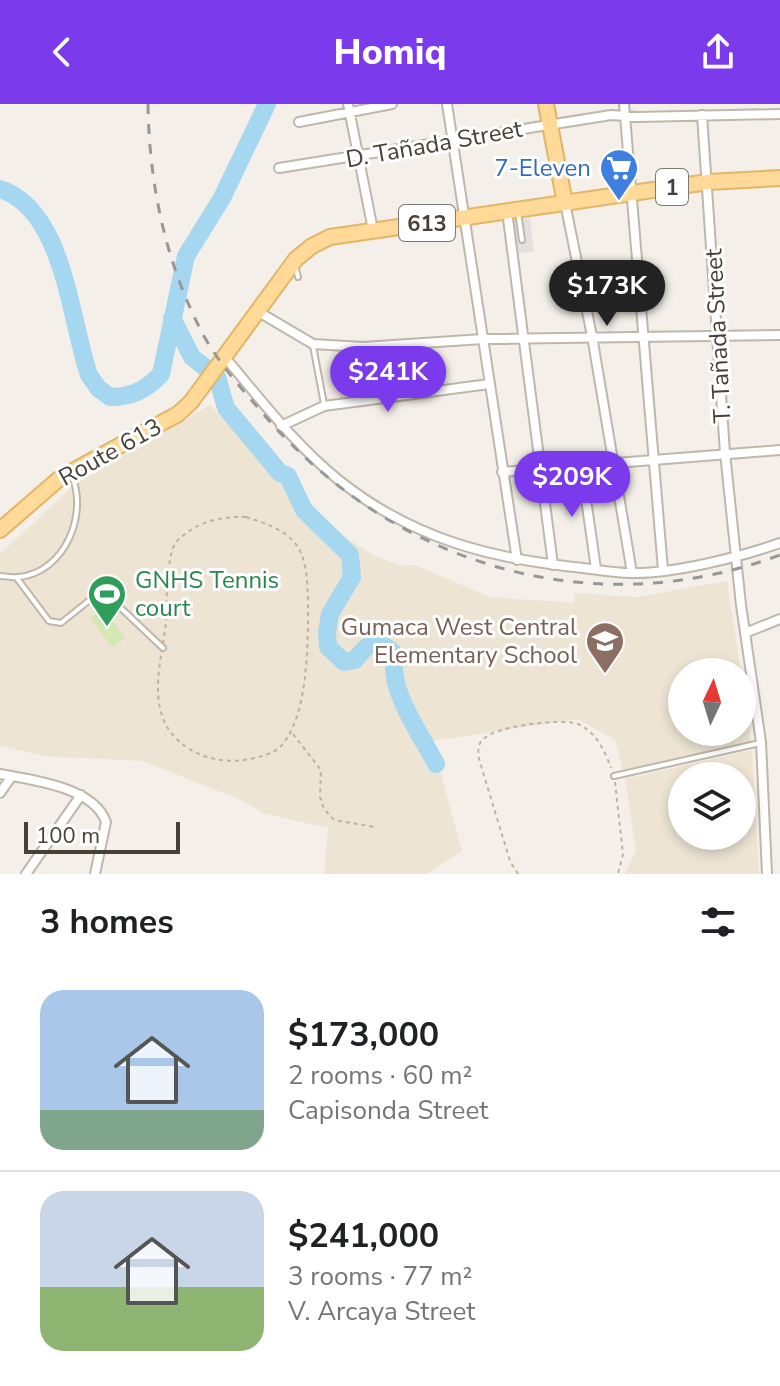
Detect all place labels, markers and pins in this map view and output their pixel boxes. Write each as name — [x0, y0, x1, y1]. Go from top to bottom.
supermarket icon: 7-Eleven — [598, 147, 640, 202]
place label: 7-Eleven — [494, 152, 591, 184]
pin: $173K — [551, 260, 663, 328]
pin: $241K — [332, 346, 444, 414]
pin: $209K — [516, 451, 628, 519]
place label: GNHS Tennis court — [135, 564, 279, 624]
sports icon: GNHS Tennis court — [86, 573, 128, 628]
place label: Gumaca West Central Elementary School — [341, 611, 577, 671]
school or university icon: Gumaca West Central Elementary School — [584, 620, 626, 675]

